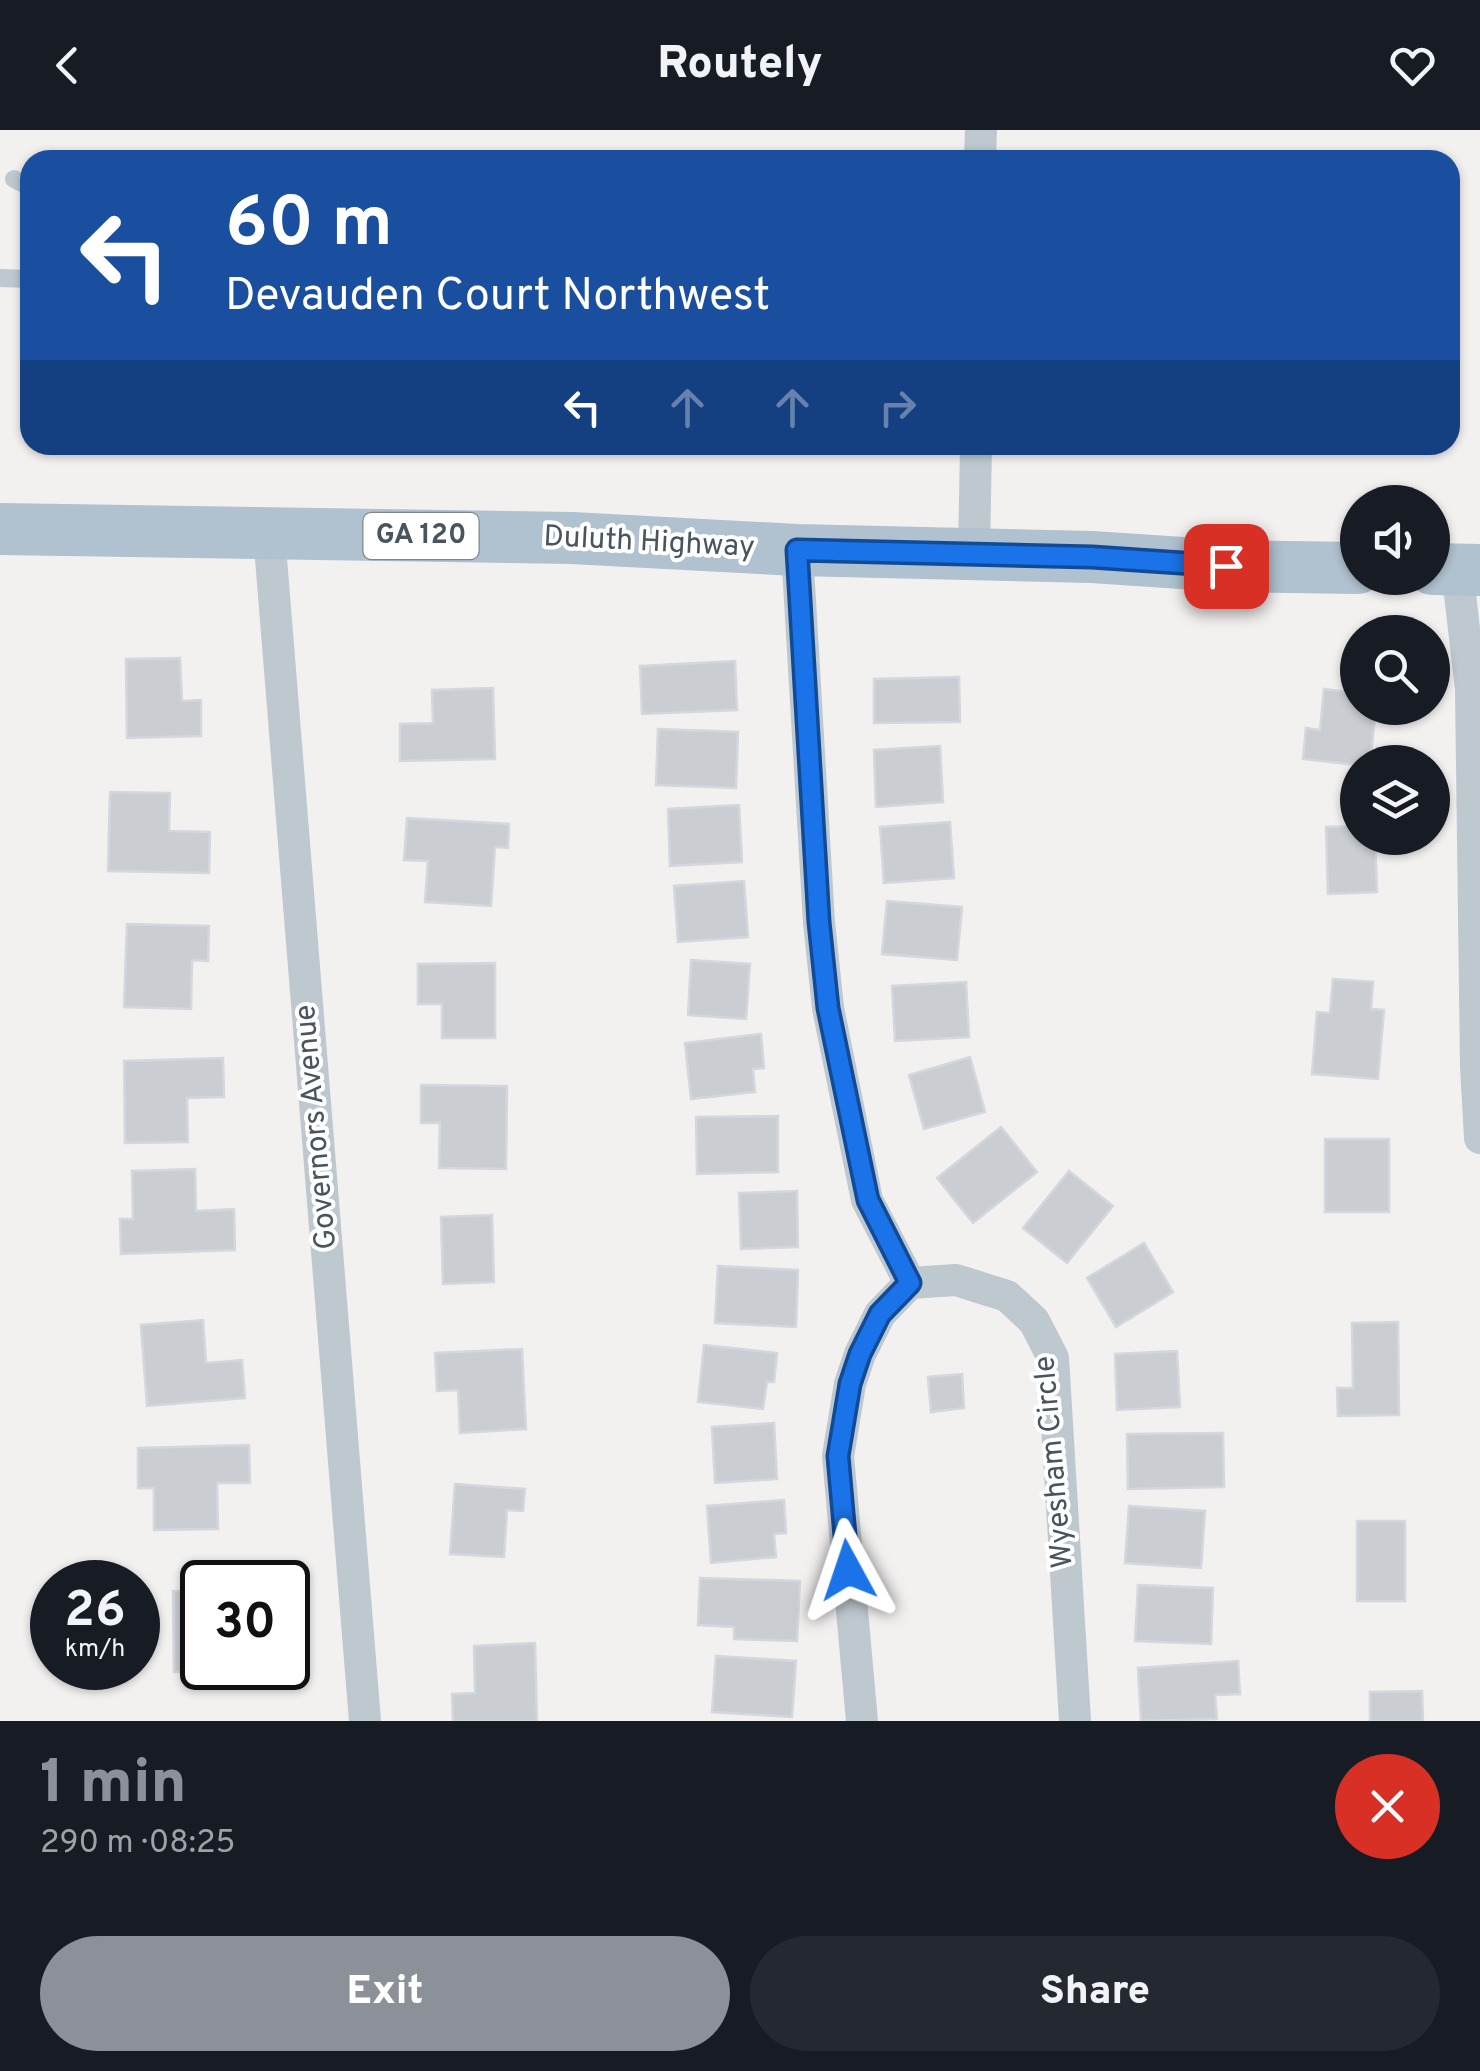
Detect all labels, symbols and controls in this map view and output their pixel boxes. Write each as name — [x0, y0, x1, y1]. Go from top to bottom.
text: Routely — [657, 37, 823, 94]
icon: back — [40, 38, 95, 93]
icon: heart — [1385, 38, 1440, 93]
text: 60 m — [225, 182, 393, 271]
icon: left — [60, 190, 190, 320]
text: Devauden Court Northwest — [225, 269, 770, 326]
icon: left — [555, 380, 610, 435]
icon: ahead — [660, 380, 715, 435]
icon: ahead — [765, 380, 820, 435]
icon: right — [870, 380, 925, 435]
map controls — [1340, 485, 1450, 855]
button: sound — [1340, 485, 1450, 595]
road number: GA 120 — [364, 513, 478, 559]
street label: Duluth Highway — [542, 519, 756, 567]
pin — [1184, 524, 1269, 609]
icon: arrive — [1199, 539, 1254, 594]
button: search — [1340, 615, 1450, 725]
button: layers — [1340, 745, 1450, 855]
street label: Governors Avenue — [288, 1003, 346, 1251]
street label: Wyesham Circle — [1027, 1354, 1083, 1570]
position arrow — [796, 1518, 900, 1622]
speed limit sign: 30 — [180, 1560, 310, 1690]
text: 26 — [64, 1581, 126, 1644]
text: km/h — [65, 1634, 125, 1666]
text: 1 min — [40, 1748, 187, 1824]
button: close — [1335, 1754, 1440, 1859]
text: 290 m · 08:25 — [40, 1824, 235, 1864]
button: Exit — [40, 1936, 730, 2051]
button: Share — [750, 1936, 1440, 2051]

